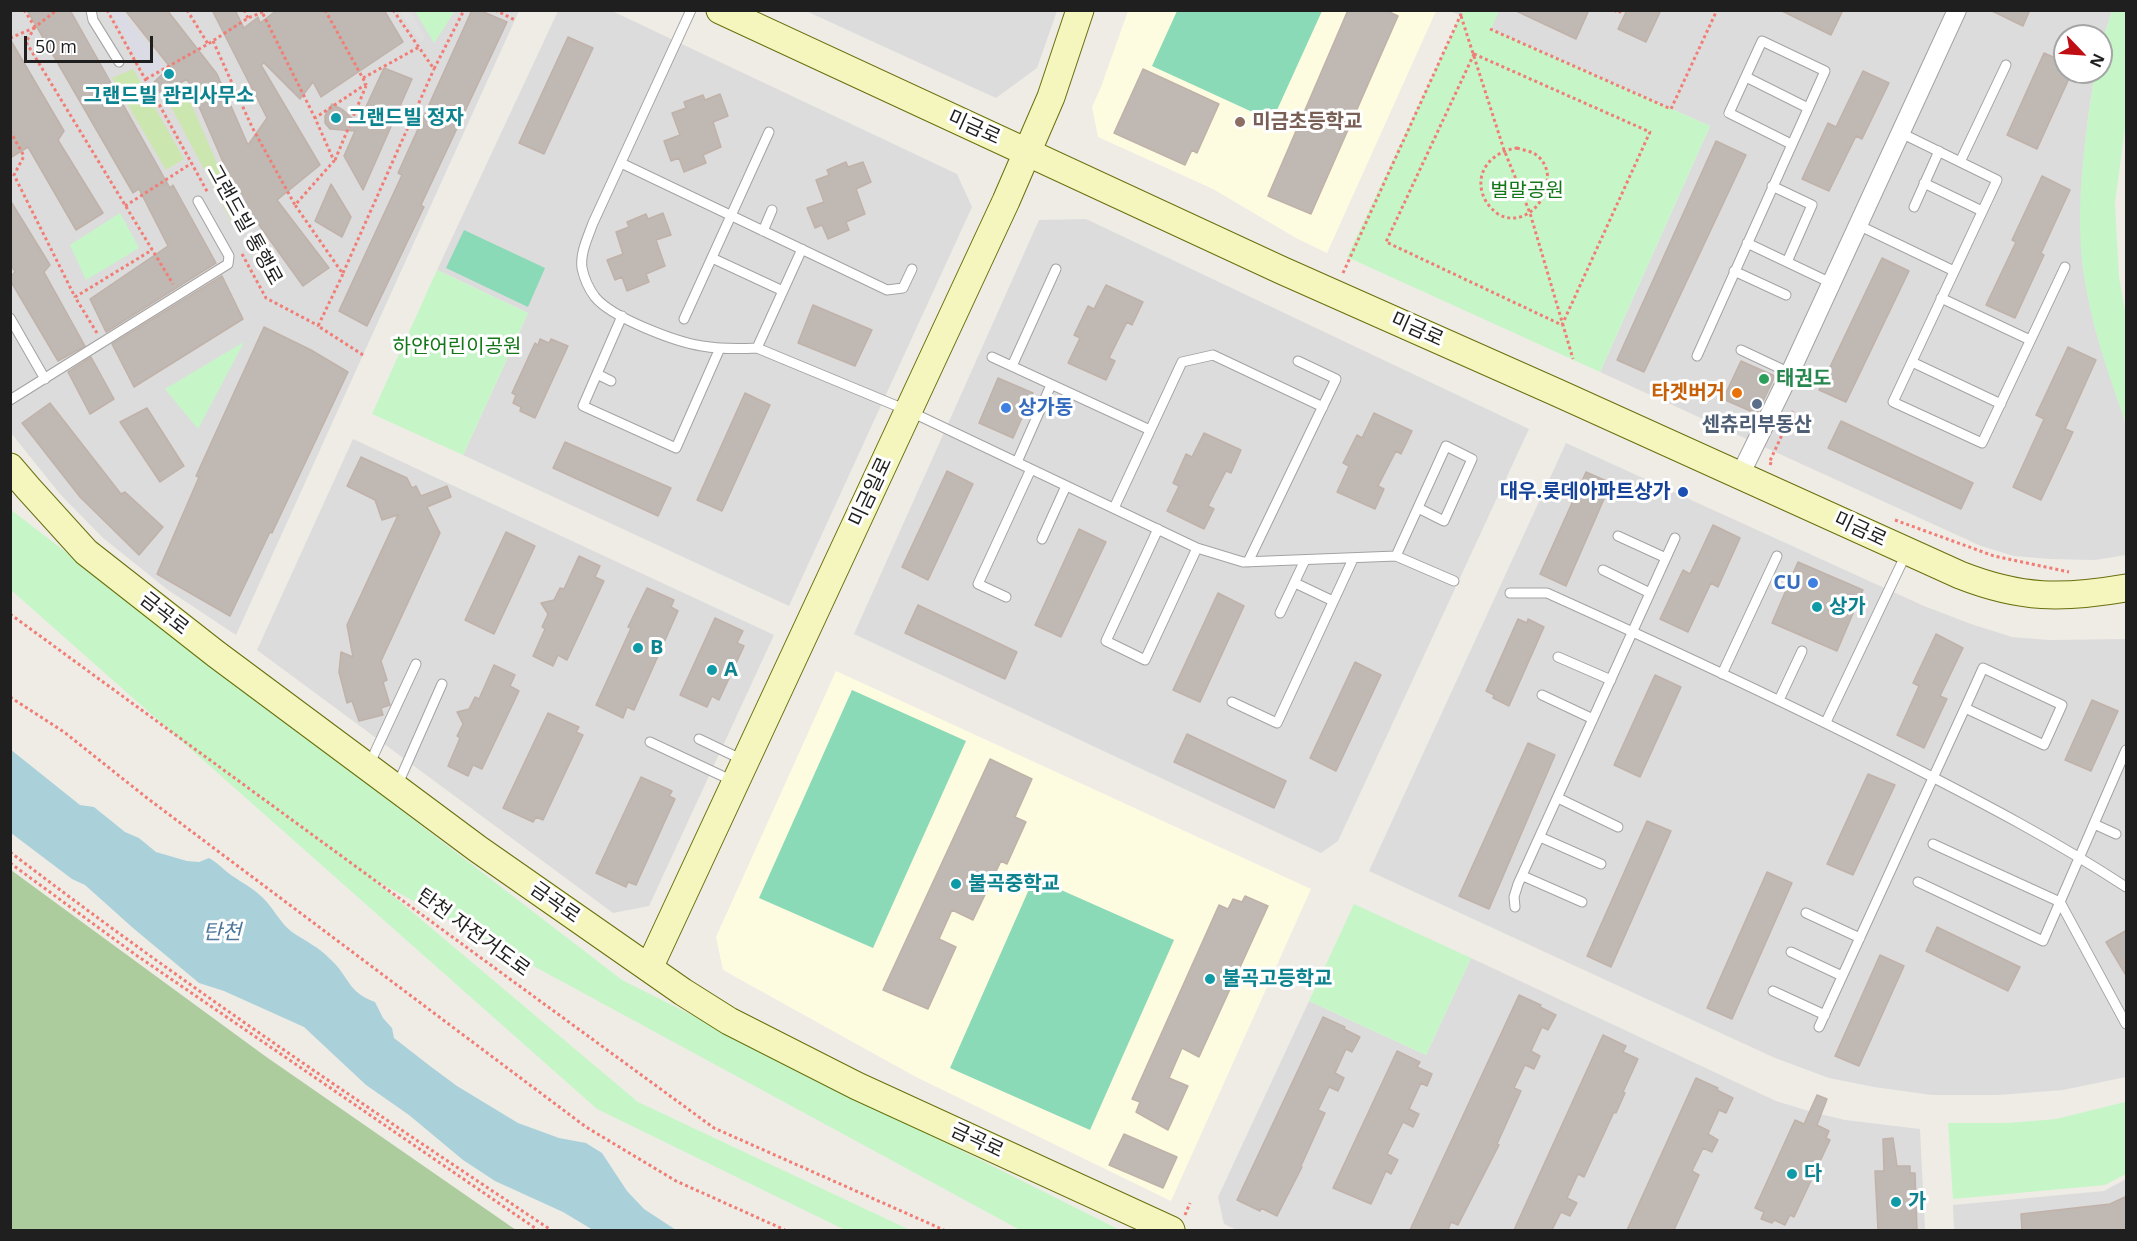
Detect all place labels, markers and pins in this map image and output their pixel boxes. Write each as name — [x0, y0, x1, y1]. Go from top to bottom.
marker: 그랜드빌 관리사무소 — [162, 67, 176, 81]
place label: 그랜드빌 관리사무소 — [84, 84, 254, 108]
place label: 그랜드빌 정자 — [348, 106, 464, 130]
place label: 미금초등학교 — [1252, 110, 1362, 134]
marker: 그랜드빌 정자 — [329, 111, 343, 125]
marker: 미금초등학교 — [1233, 115, 1247, 129]
place label: 태권도 — [1776, 367, 1831, 391]
marker: 태권도 — [1757, 372, 1771, 386]
place label: 타겟버거 — [1651, 381, 1725, 405]
marker: 타겟버거 — [1730, 386, 1744, 400]
place label: 상가동 — [1018, 396, 1073, 420]
marker: 센츄리부동산 — [1750, 397, 1764, 411]
marker: 상가동 — [999, 401, 1013, 415]
place label: 센츄리부동산 — [1702, 413, 1812, 437]
place label: 대우.롯데아파트상가 — [1500, 480, 1671, 504]
marker: 대우.롯데아파트상가 — [1676, 485, 1690, 499]
place label: CU — [1773, 571, 1801, 595]
marker: CU — [1806, 576, 1820, 590]
place label: 상가 — [1829, 595, 1866, 619]
marker: 상가 — [1810, 600, 1824, 614]
place label: B — [650, 636, 663, 660]
marker: B — [631, 641, 645, 655]
place label: A — [724, 658, 738, 682]
marker: A — [705, 663, 719, 677]
place label: 불곡중학교 — [968, 872, 1060, 896]
marker: 불곡중학교 — [949, 877, 963, 891]
place label: 불곡고등학교 — [1222, 967, 1332, 991]
marker: 불곡고등학교 — [1203, 972, 1217, 986]
place label: 다 — [1804, 1162, 1822, 1186]
marker: 다 — [1785, 1167, 1799, 1181]
place label: 가 — [1908, 1190, 1926, 1214]
marker: 가 — [1889, 1195, 1903, 1209]

